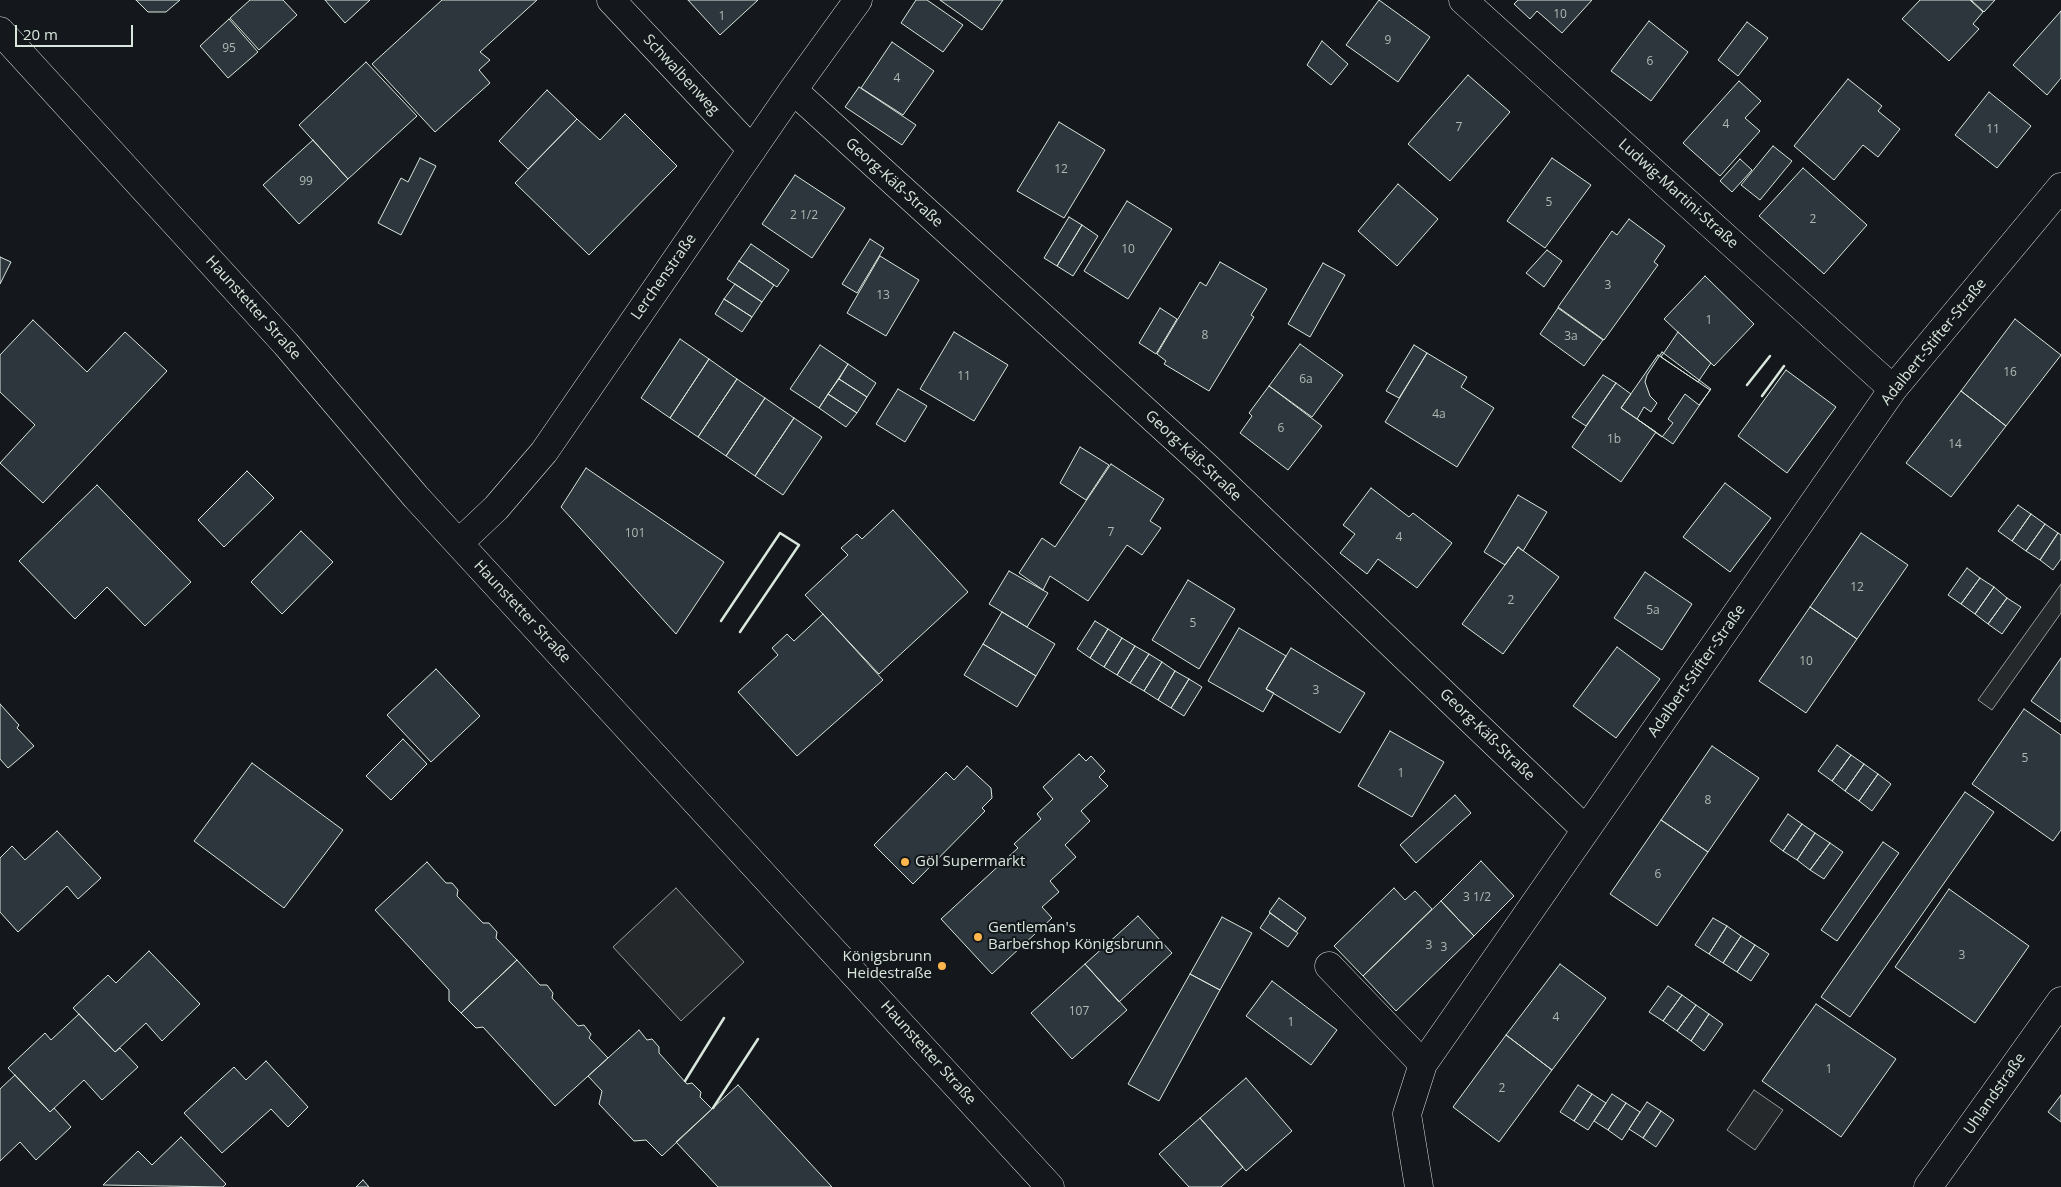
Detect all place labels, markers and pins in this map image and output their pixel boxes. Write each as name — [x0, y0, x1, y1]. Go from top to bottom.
place label: Göl Supermarkt — [915, 853, 1025, 871]
marker: Göl Supermarkt — [899, 856, 911, 868]
place label: Gentleman's Barbershop Königsbrunn — [988, 919, 1164, 954]
marker: Gentleman's Barbershop Königsbrunn — [972, 931, 984, 943]
place label: Königsbrunn Heidestraße — [843, 948, 932, 983]
marker: Königsbrunn Heidestraße — [936, 960, 948, 972]

